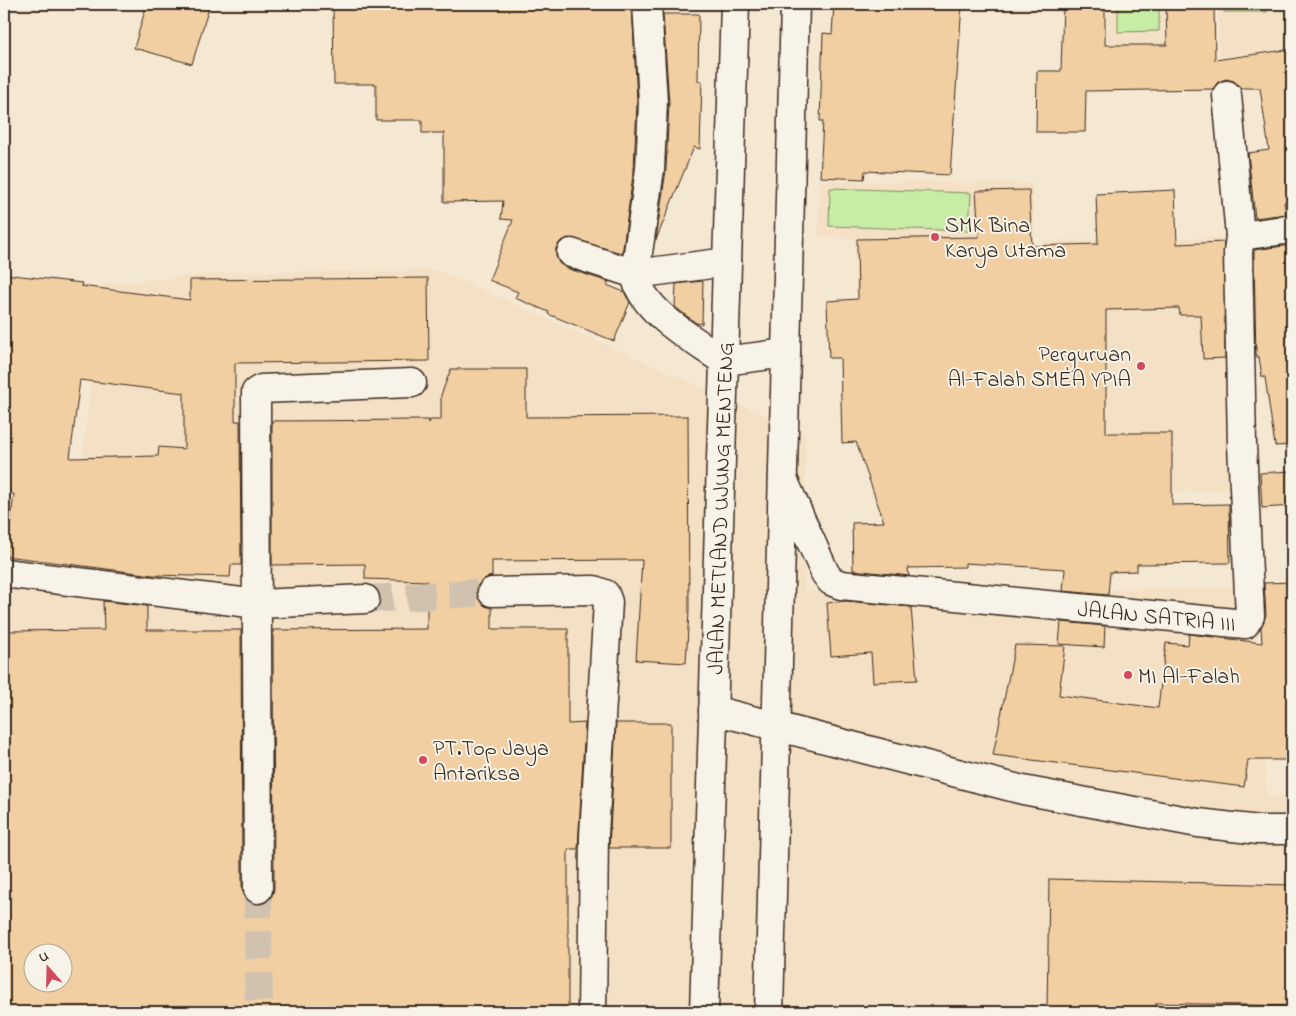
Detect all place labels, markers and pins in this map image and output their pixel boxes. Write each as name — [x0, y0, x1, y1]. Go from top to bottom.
place label: SMK Bina Karya Utama — [945, 211, 1066, 269]
marker: SMK Bina Karya Utama — [929, 231, 941, 243]
place label: Perguruan Al-Falah SMEA YPIA — [948, 340, 1131, 397]
marker: Perguruan Al-Falah SMEA YPIA — [1135, 360, 1147, 372]
place label: MI Al-Falah — [1138, 662, 1240, 694]
marker: MI Al-Falah — [1122, 669, 1134, 681]
place label: PT.Top Jaya Antariksa — [433, 734, 549, 791]
marker: PT.Top Jaya Antariksa — [417, 754, 429, 766]

